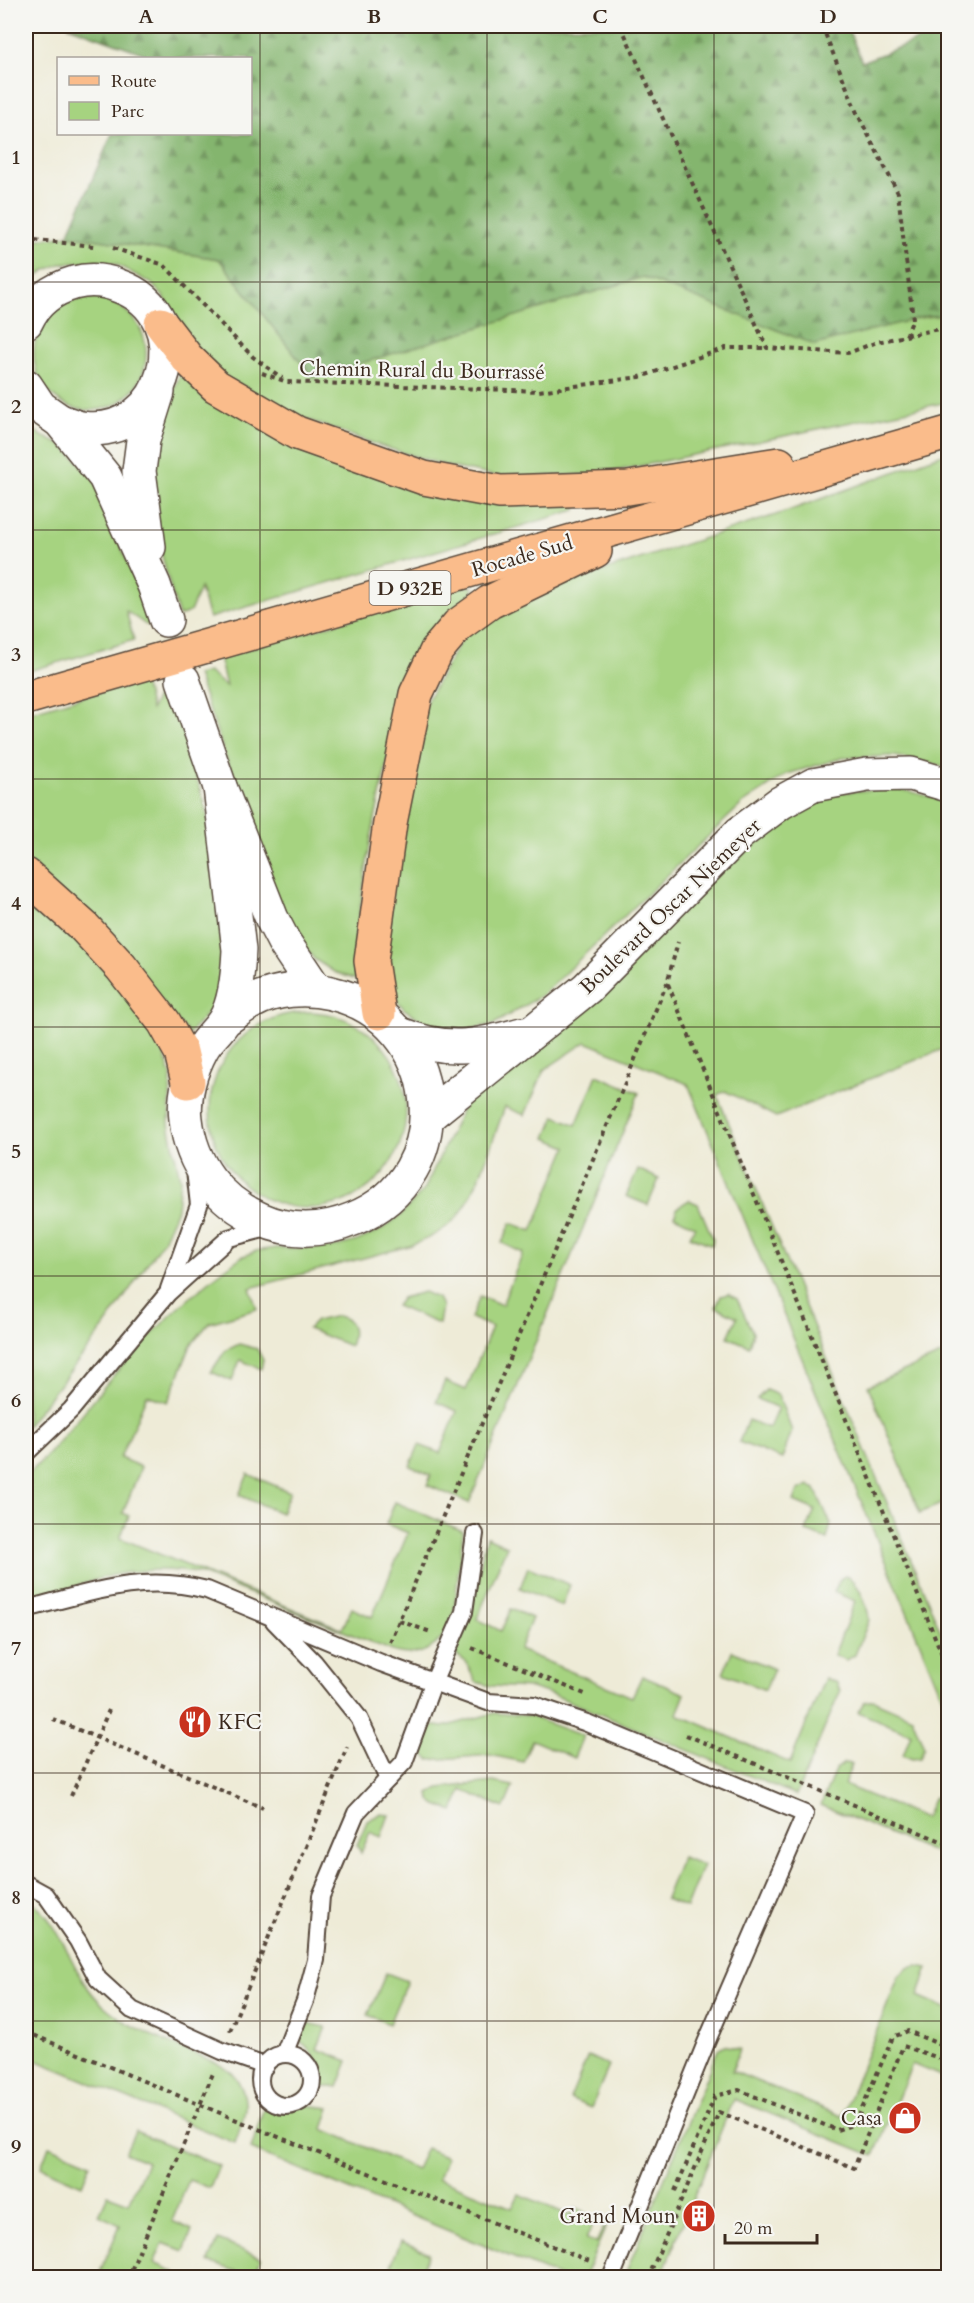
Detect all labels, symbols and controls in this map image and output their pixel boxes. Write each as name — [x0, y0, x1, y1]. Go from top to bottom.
text: A — [138, 3, 154, 30]
text: B — [367, 3, 381, 30]
text: C — [592, 3, 608, 30]
text: D — [819, 3, 837, 30]
legend — [57, 57, 252, 135]
text: Route — [111, 69, 157, 94]
text: Parc — [111, 99, 144, 124]
text: 1 — [11, 144, 21, 171]
street label: Chemin Rural du Bourrassé — [299, 354, 545, 387]
text: 2 — [11, 393, 21, 420]
street label: Rocade Sud — [468, 528, 576, 585]
road number: D 932E — [370, 571, 450, 605]
text: 3 — [11, 641, 21, 668]
street label: Boulevard Oscar Niemeyer — [573, 812, 768, 1001]
text: 4 — [11, 890, 21, 917]
text: 5 — [11, 1138, 21, 1165]
text: 6 — [11, 1387, 21, 1414]
text: 7 — [11, 1635, 21, 1662]
restaurant icon: KFC — [177, 1704, 213, 1740]
place label: KFC — [218, 1708, 262, 1737]
text: 8 — [11, 1884, 21, 1911]
shop icon: Casa — [887, 2100, 923, 2136]
place label: Casa — [841, 2104, 882, 2133]
text: 9 — [11, 2133, 21, 2160]
building icon: Grand Moun — [681, 2198, 717, 2234]
place label: Grand Moun — [559, 2202, 676, 2231]
scale bar — [725, 2207, 816, 2245]
text: 20 m — [734, 2216, 773, 2241]

